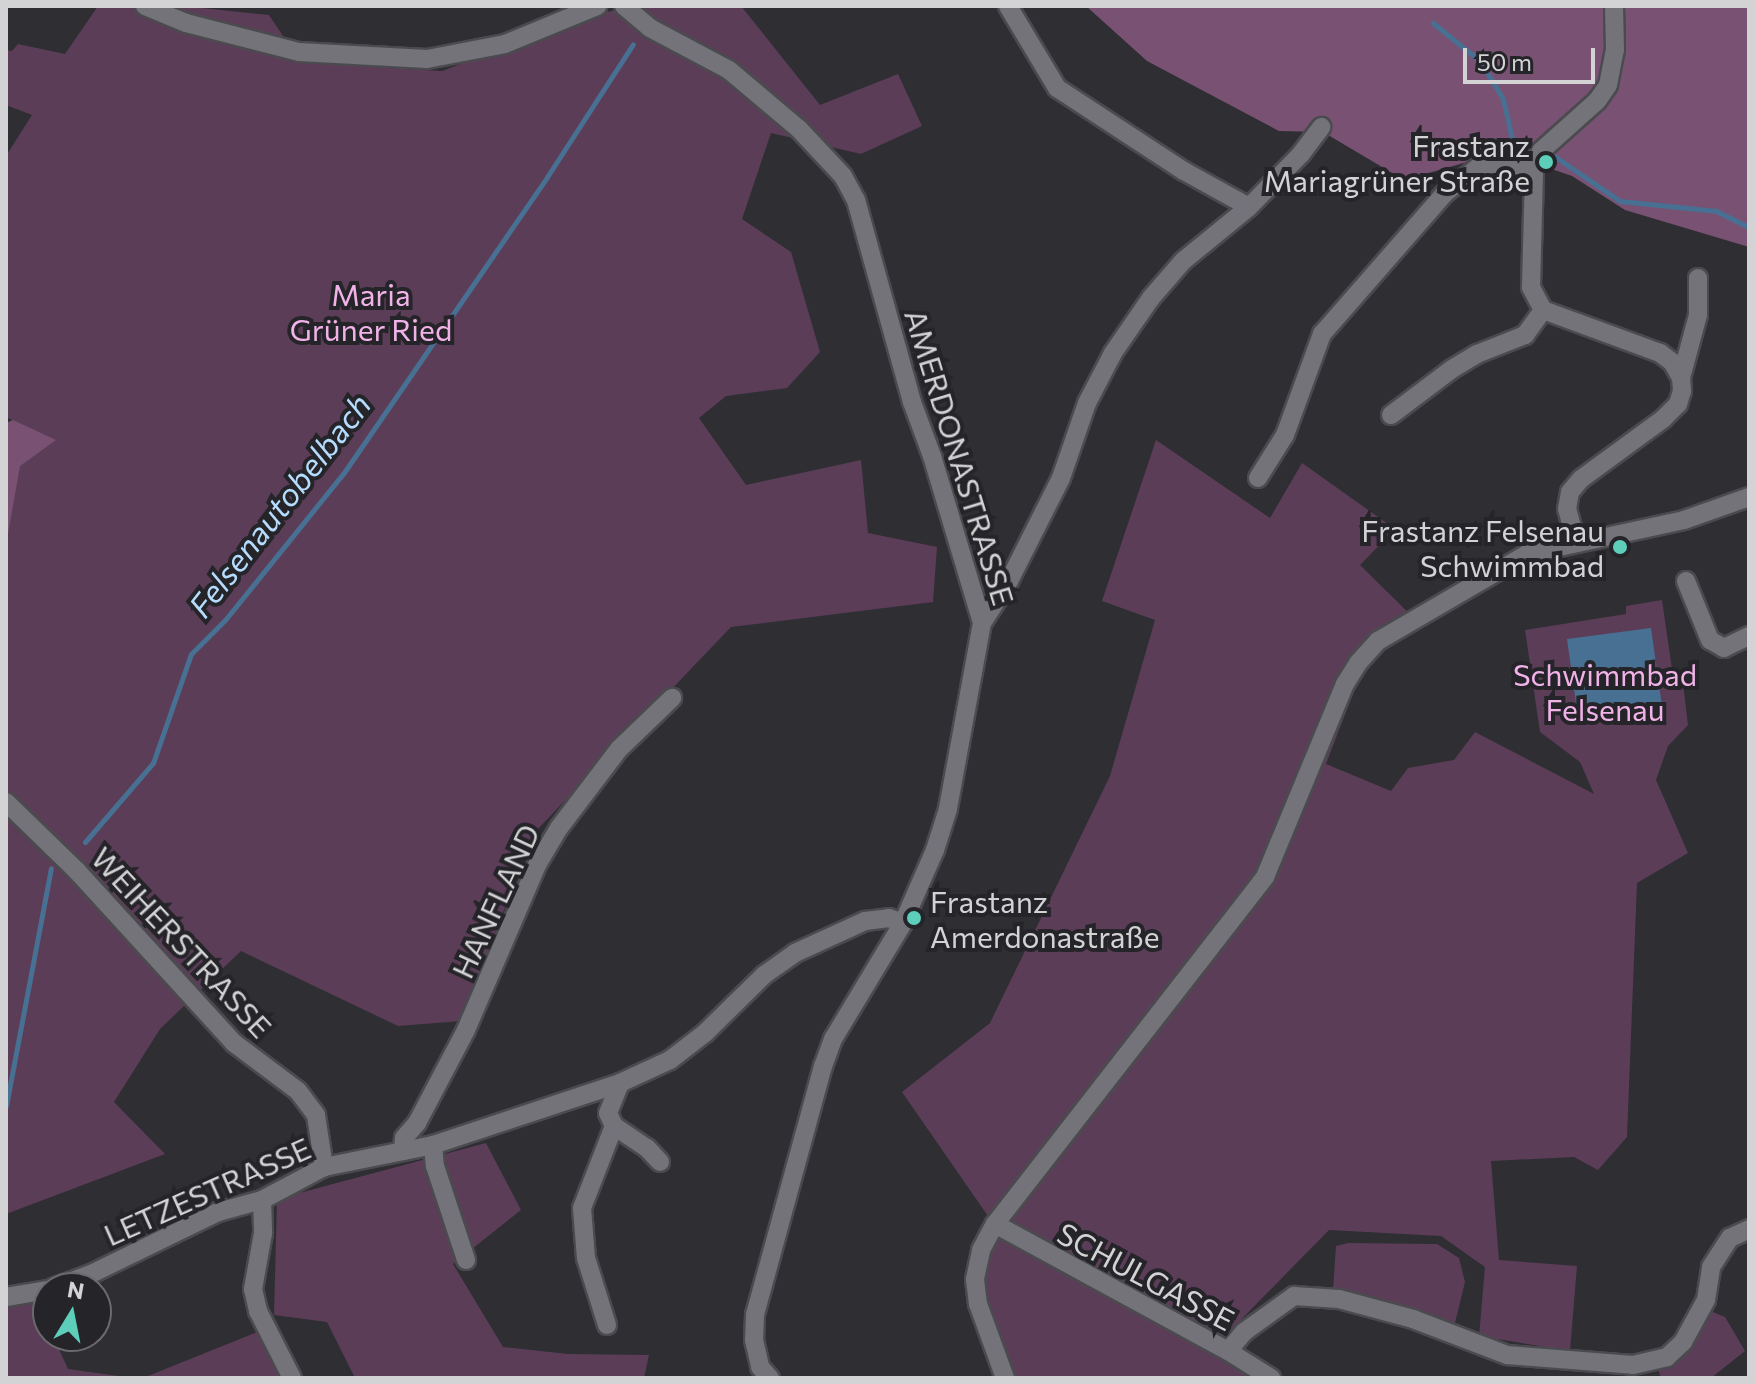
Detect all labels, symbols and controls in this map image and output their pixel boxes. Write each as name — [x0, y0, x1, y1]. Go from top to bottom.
scale bar — [1467, 32, 1599, 82]
text: 50 m — [1477, 47, 1532, 76]
place label: Frastanz Mariagrüner Straße — [1264, 127, 1530, 198]
marker: Frastanz Mariagrüner Straße — [1537, 153, 1555, 171]
park label: Maria Grüner Ried — [290, 276, 452, 346]
street label: AMERDONASTRASSE — [898, 305, 1022, 609]
water label: Felsenautobelbach — [180, 386, 378, 624]
place label: Frastanz Felsenau Schwimmbad — [1361, 512, 1604, 582]
marker: Frastanz Felsenau Schwimmbad — [1611, 538, 1629, 556]
park label: Schwimmbad Felsenau — [1513, 656, 1697, 726]
street label: HANFLAND — [444, 818, 546, 984]
street label: WEIHERSTRASSE — [84, 839, 280, 1045]
place label: Frastanz Amerdonastraße — [930, 883, 1160, 954]
marker: Frastanz Amerdonastraße — [905, 909, 923, 927]
street label: LETZESTRASSE — [98, 1129, 316, 1253]
street label: SCHULGASSE — [1052, 1214, 1240, 1338]
north arrow — [32, 1272, 112, 1352]
text: N — [65, 1275, 86, 1305]

